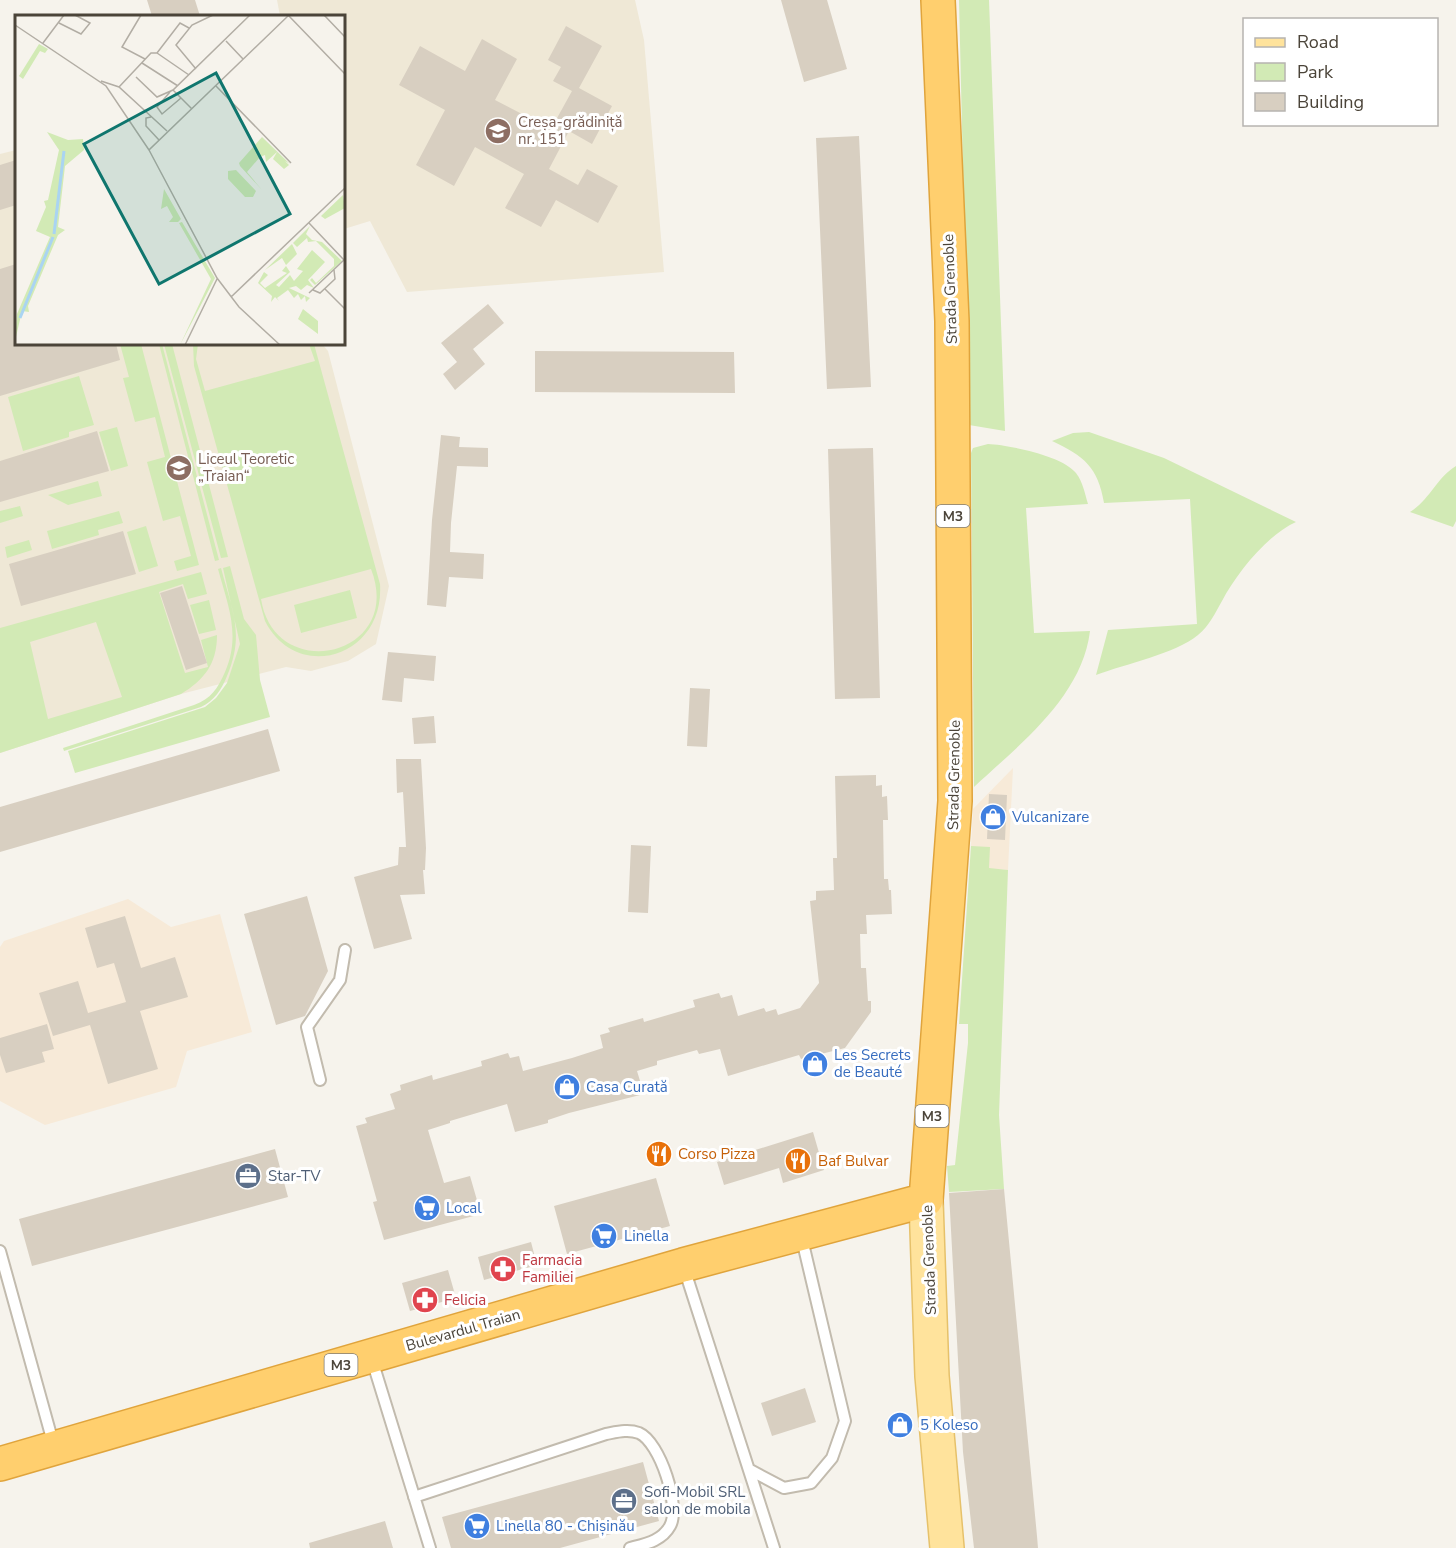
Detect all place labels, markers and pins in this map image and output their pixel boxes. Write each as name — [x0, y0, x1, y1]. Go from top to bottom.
place label: Creșa-grădiniță nr. 151 — [518, 112, 623, 149]
school or university icon: Creșa-grădiniță nr. 151 — [483, 116, 513, 146]
place label: Liceul Teoretic „Traian“ — [198, 449, 294, 486]
school or university icon: Liceul Teoretic „Traian“ — [164, 453, 194, 483]
shop icon: Vulcanizare — [978, 802, 1008, 832]
place label: Vulcanizare — [1011, 807, 1089, 827]
place label: Les Secrets de Beauté — [834, 1045, 911, 1082]
shop icon: Les Secrets de Beauté — [800, 1049, 830, 1079]
shop icon: Casa Curată — [552, 1072, 582, 1102]
place label: Casa Curată — [586, 1077, 668, 1097]
restaurant icon: Corso Pizza — [644, 1139, 674, 1169]
place label: Corso Pizza — [678, 1144, 755, 1164]
restaurant icon: Baf Bulvar — [783, 1146, 813, 1176]
place label: Baf Bulvar — [818, 1151, 889, 1171]
office icon: Star-TV — [233, 1161, 263, 1191]
place label: Star-TV — [268, 1166, 321, 1186]
supermarket icon: Local — [412, 1193, 442, 1223]
place label: Local — [446, 1198, 482, 1218]
supermarket icon: Linella — [589, 1221, 619, 1251]
place label: Linella — [624, 1226, 669, 1246]
place label: Farmacia Familiei — [522, 1250, 582, 1287]
pharmacy icon: Farmacia Familiei — [488, 1254, 518, 1284]
pharmacy icon: Felicia — [410, 1285, 440, 1315]
place label: Felicia — [444, 1290, 486, 1310]
shop icon: 5 Koleso — [885, 1410, 915, 1440]
place label: 5 Koleso — [920, 1415, 978, 1435]
place label: Sofi-Mobil SRL salon de mobila — [644, 1482, 751, 1519]
office icon: Sofi-Mobil SRL salon de mobila — [609, 1486, 639, 1516]
supermarket icon: Linella 80 - Chișinău — [462, 1511, 492, 1541]
place label: Linella 80 - Chișinău — [496, 1516, 635, 1536]

